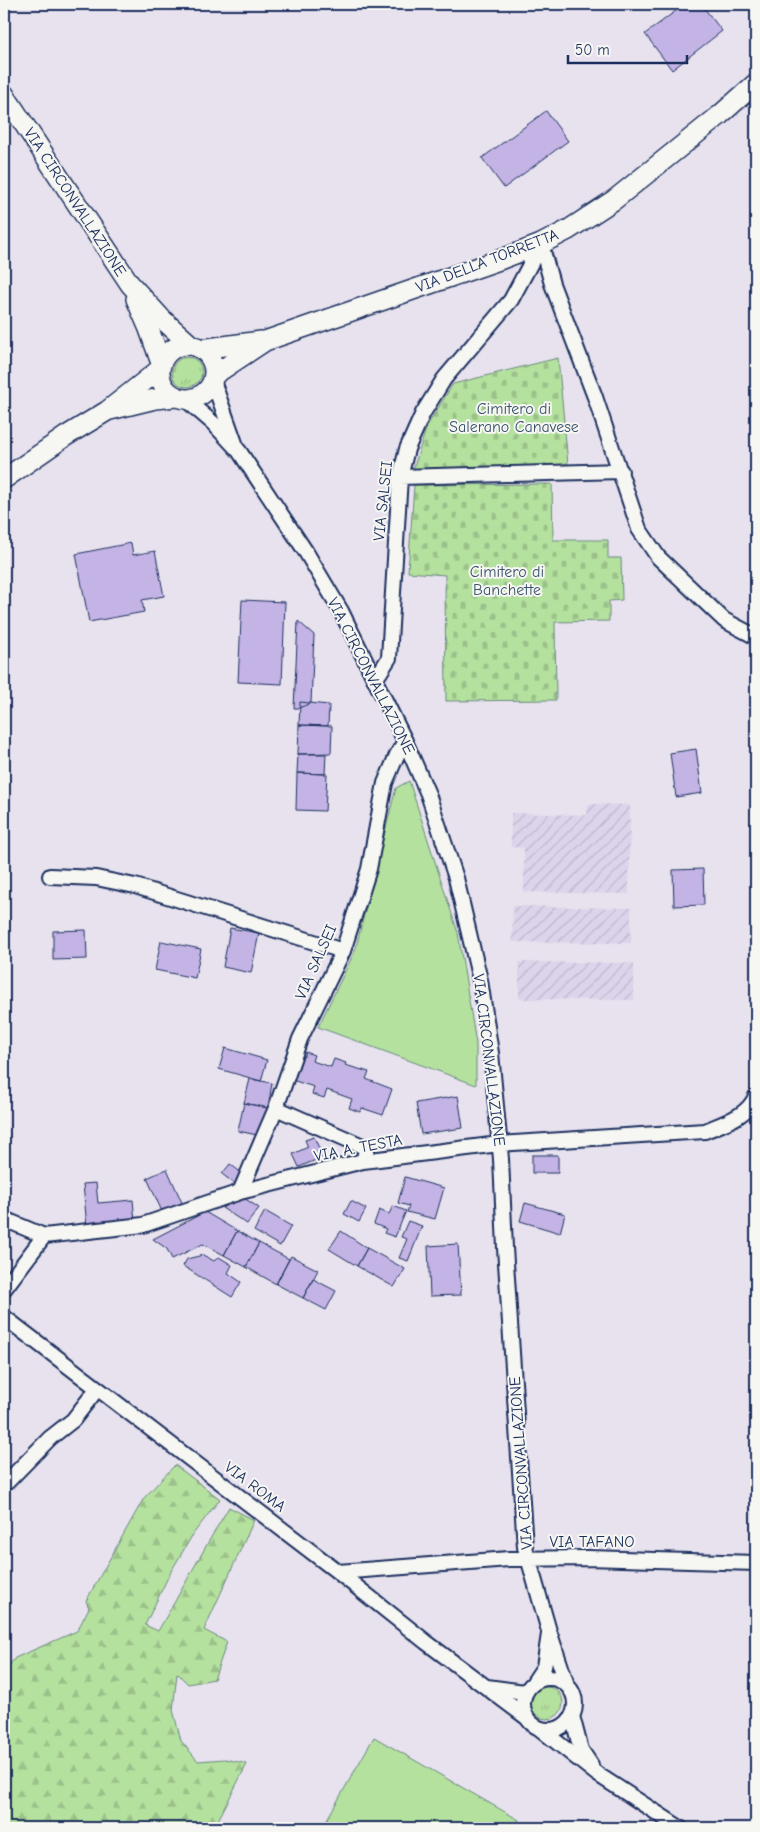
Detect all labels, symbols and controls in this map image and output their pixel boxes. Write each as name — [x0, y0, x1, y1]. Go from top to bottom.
scale bar — [568, 32, 686, 64]
text: 50 m — [575, 41, 610, 59]
street label: VIA CIRCONVALLAZIONE — [20, 124, 130, 280]
street label: VIA DELLA TORRETTA — [413, 225, 561, 297]
park label: Cimitero di Salerano Canavese — [449, 400, 579, 436]
street label: VIA SALSEI — [370, 460, 396, 542]
park label: Cimitero di Banchette — [470, 563, 544, 599]
street label: VIA CIRCONVALLAZIONE — [324, 595, 419, 758]
street label: VIA SALSEI — [291, 922, 341, 1002]
street label: VIA CIRCONVALLAZIONE — [469, 973, 509, 1148]
street label: VIA A. TESTA — [312, 1131, 404, 1165]
street label: VIA CIRCONVALLAZIONE — [506, 1375, 536, 1550]
street label: VIA ROMA — [221, 1458, 289, 1516]
street label: VIA TAFANO — [550, 1533, 634, 1551]

